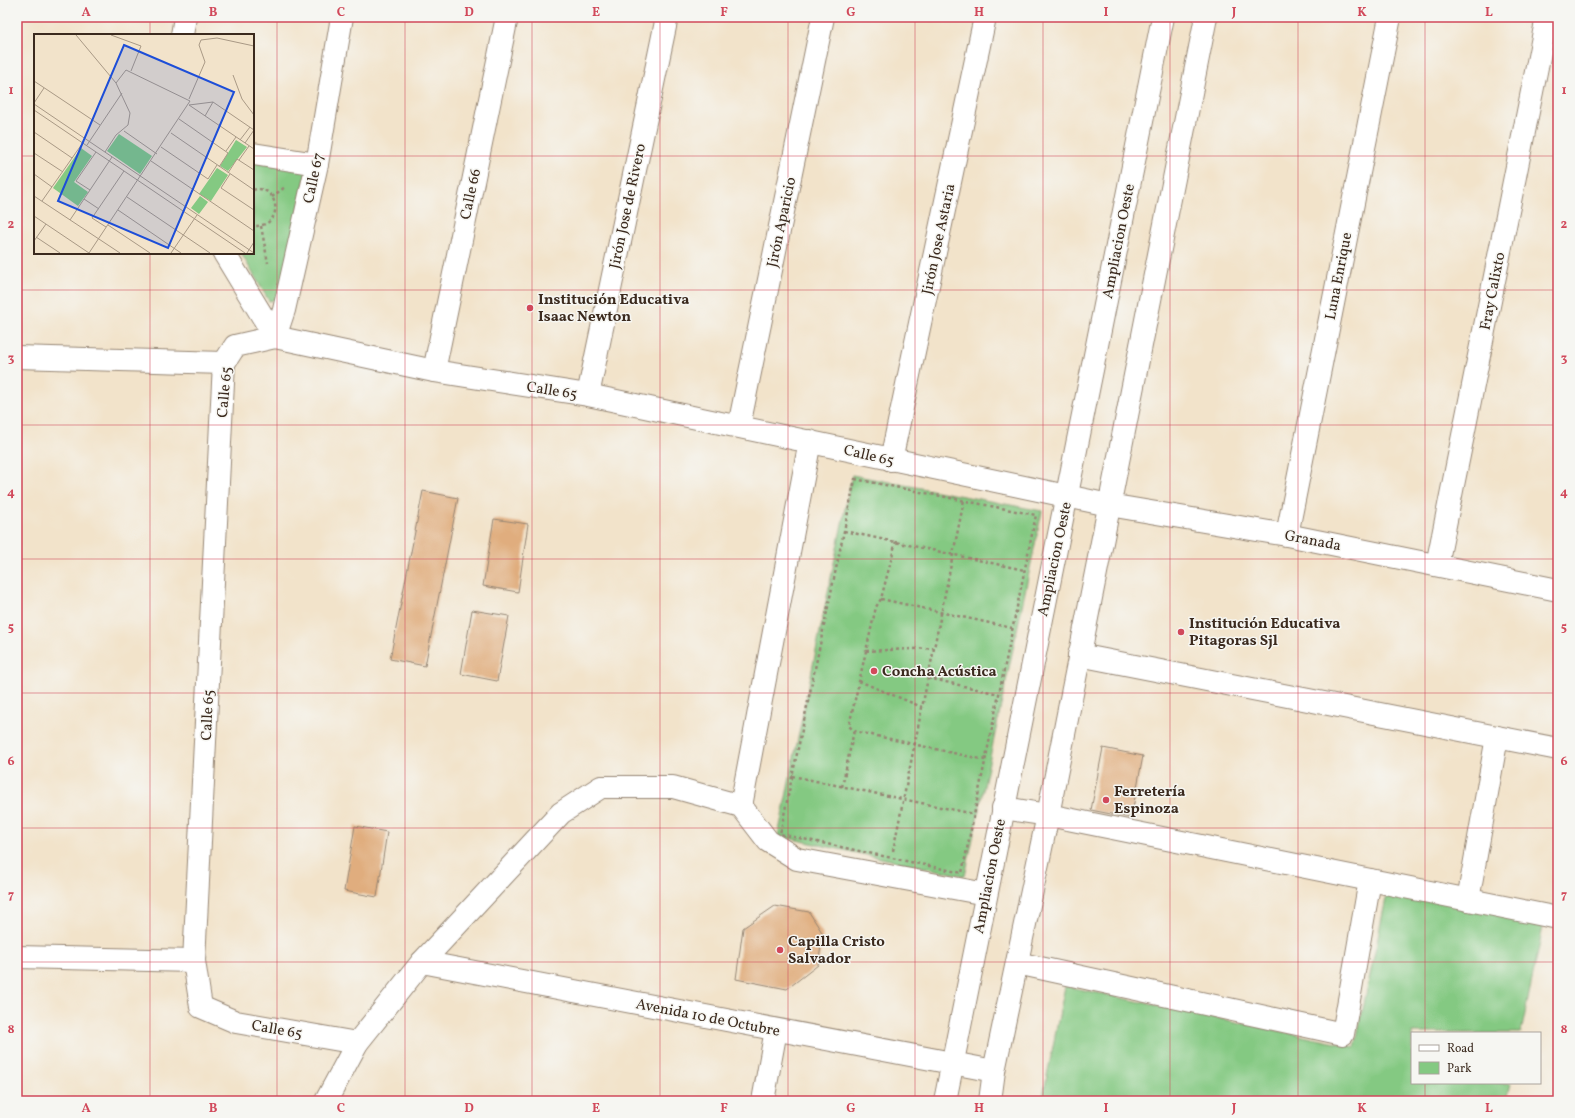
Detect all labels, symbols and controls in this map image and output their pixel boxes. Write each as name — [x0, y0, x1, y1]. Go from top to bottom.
text: A — [81, 4, 91, 22]
text: B — [209, 4, 218, 22]
text: C — [337, 4, 345, 22]
text: D — [464, 4, 474, 22]
text: E — [592, 4, 600, 22]
text: F — [720, 4, 728, 22]
text: G — [846, 4, 856, 22]
text: H — [974, 4, 984, 22]
text: I — [1104, 4, 1109, 22]
text: J — [1231, 4, 1237, 22]
text: K — [1357, 4, 1367, 22]
text: L — [1485, 4, 1493, 22]
inset map — [34, 34, 254, 254]
text: 1 — [8, 82, 14, 100]
text: 1 — [1561, 82, 1567, 100]
street label: Jirón Jose de Rivero — [605, 142, 652, 271]
street label: Calle 67 — [299, 151, 330, 206]
street label: Calle 66 — [456, 167, 487, 222]
street label: Jirón Aparicio — [763, 175, 802, 269]
street label: Jirón Jose Astaria — [917, 182, 961, 297]
street label: Ampliacion Oeste — [1098, 182, 1141, 301]
text: 2 — [8, 216, 15, 234]
text: 2 — [1561, 216, 1568, 234]
street label: Luna Enrique — [1321, 231, 1358, 322]
street label: Fray Calixto — [1476, 250, 1511, 332]
place label: Institución Educativa Isaac Newton — [538, 290, 690, 328]
marker: Institución Educativa Isaac Newton — [525, 303, 535, 313]
text: 3 — [8, 350, 15, 368]
text: 3 — [1561, 350, 1568, 368]
street label: Calle 65 — [213, 366, 238, 419]
street label: Calle 65 — [525, 377, 579, 406]
street label: Calle 65 — [841, 440, 896, 472]
text: 4 — [7, 484, 15, 502]
text: 4 — [1560, 484, 1568, 502]
street label: Ampliacion Oeste — [1033, 500, 1078, 619]
street label: Granada — [1283, 526, 1343, 557]
place label: Institución Educativa Pitagoras Sjl — [1189, 614, 1341, 652]
text: 5 — [8, 619, 14, 637]
text: 5 — [1561, 619, 1567, 637]
marker: Institución Educativa Pitagoras Sjl — [1176, 627, 1186, 637]
place label: Concha Acústica — [882, 662, 997, 683]
marker: Concha Acústica — [869, 666, 879, 676]
street label: Calle 65 — [197, 689, 220, 741]
text: 6 — [7, 753, 15, 771]
text: 6 — [1560, 753, 1568, 771]
place label: Ferretería Espinoza — [1114, 782, 1186, 820]
marker: Ferretería Espinoza — [1101, 795, 1111, 805]
street label: Ampliacion Oeste — [969, 817, 1012, 936]
text: 7 — [8, 887, 14, 905]
text: 7 — [1561, 887, 1567, 905]
place label: Capilla Cristo Salvador — [788, 932, 885, 970]
marker: Capilla Cristo Salvador — [775, 945, 785, 955]
street label: Avenida 10 de Octubre — [634, 994, 782, 1043]
street label: Calle 65 — [250, 1016, 304, 1045]
text: 8 — [7, 1021, 15, 1039]
text: 8 — [1560, 1021, 1568, 1039]
legend — [1411, 1032, 1541, 1084]
text: Road — [1447, 1041, 1474, 1057]
text: Park — [1447, 1061, 1472, 1077]
text: A — [81, 1100, 91, 1118]
text: B — [209, 1100, 218, 1118]
text: C — [337, 1100, 345, 1118]
text: D — [464, 1100, 474, 1118]
text: E — [592, 1100, 600, 1118]
text: F — [720, 1100, 728, 1118]
text: G — [846, 1100, 856, 1118]
text: H — [974, 1100, 984, 1118]
text: I — [1104, 1100, 1109, 1118]
text: J — [1231, 1100, 1237, 1118]
text: K — [1357, 1100, 1367, 1118]
text: L — [1485, 1100, 1493, 1118]

